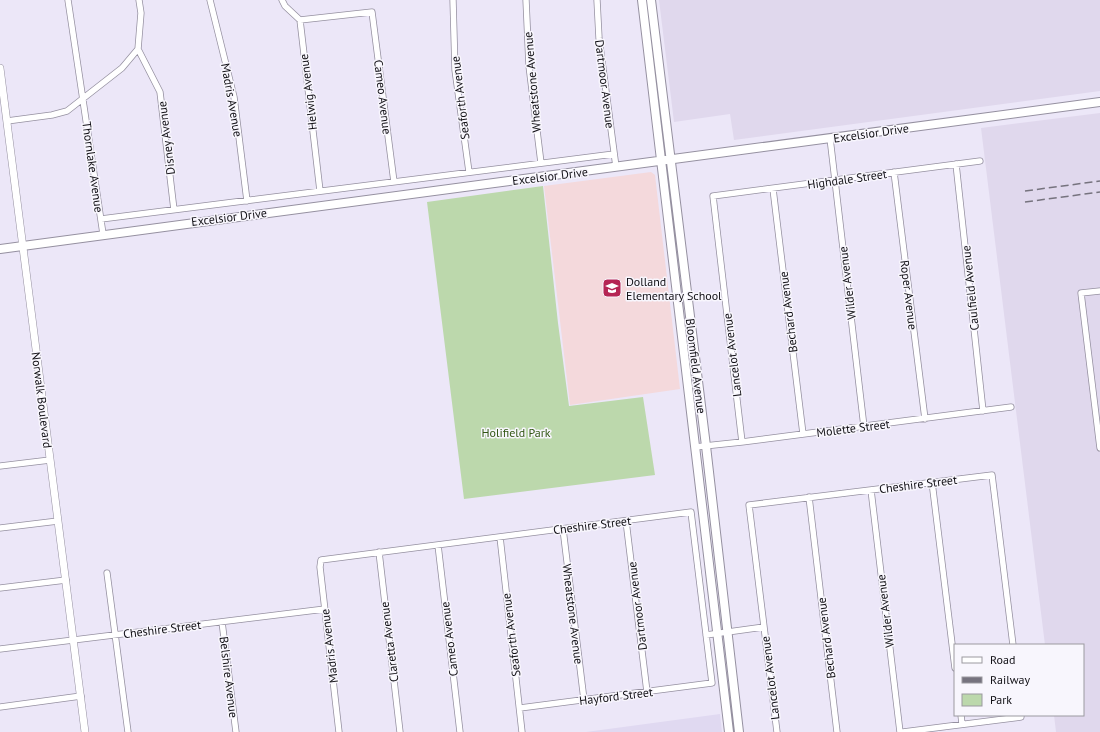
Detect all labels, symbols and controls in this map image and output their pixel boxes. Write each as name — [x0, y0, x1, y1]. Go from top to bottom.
street label: Wheatstone Avenue — [520, 31, 544, 133]
street label: Dartmoor Avenue — [592, 39, 618, 129]
street label: Helwig Avenue — [296, 53, 320, 131]
street label: Seaforth Avenue — [447, 55, 473, 141]
street label: Cameo Avenue — [371, 59, 395, 135]
street label: Madris Avenue — [218, 62, 246, 138]
street label: Disney Avenue — [154, 100, 178, 176]
street label: Excelsior Drive — [832, 120, 910, 146]
street label: Thornlake Avenue — [79, 121, 107, 213]
street label: Excelsior Drive — [511, 164, 589, 188]
street label: Highdale Street — [806, 166, 888, 192]
street label: Excelsior Drive — [190, 205, 268, 229]
street label: Caulfield Avenue — [958, 245, 982, 331]
street label: Wilder Avenue — [835, 246, 859, 320]
street label: Roper Avenue — [897, 259, 921, 331]
street label: Bechard Avenue — [776, 271, 800, 353]
place label: Dolland Elementary School — [626, 274, 722, 303]
school or university icon: Dolland Elementary School — [601, 277, 623, 299]
street label: Lancelot Avenue — [719, 312, 745, 398]
street label: Bloomfield Avenue — [683, 317, 709, 415]
street label: Norwalk Boulevard — [29, 351, 55, 449]
street label: Molette Street — [816, 416, 890, 440]
park label: Holifield Park — [481, 425, 551, 440]
street label: Cheshire Street — [878, 472, 958, 496]
street label: Cheshire Street — [552, 513, 632, 537]
street label: Dartmoor Avenue — [624, 561, 650, 651]
street label: Wheatstone Avenue — [559, 563, 587, 665]
street label: Wilder Avenue — [873, 574, 897, 648]
street label: Seaforth Avenue — [498, 592, 524, 678]
street label: Bechard Avenue — [814, 597, 838, 679]
street label: Claretta Avenue — [377, 601, 401, 683]
street label: Cameo Avenue — [437, 601, 461, 677]
street label: Madris Avenue — [317, 608, 341, 684]
street label: Cheshire Street — [122, 617, 202, 641]
street label: Belshire Avenue — [217, 635, 241, 719]
street label: Lancelot Avenue — [757, 635, 783, 721]
legend — [954, 644, 1084, 716]
text: Road — [990, 652, 1015, 667]
text: Railway — [990, 672, 1030, 687]
street label: Hayford Street — [578, 684, 654, 708]
text: Park — [990, 692, 1012, 707]

